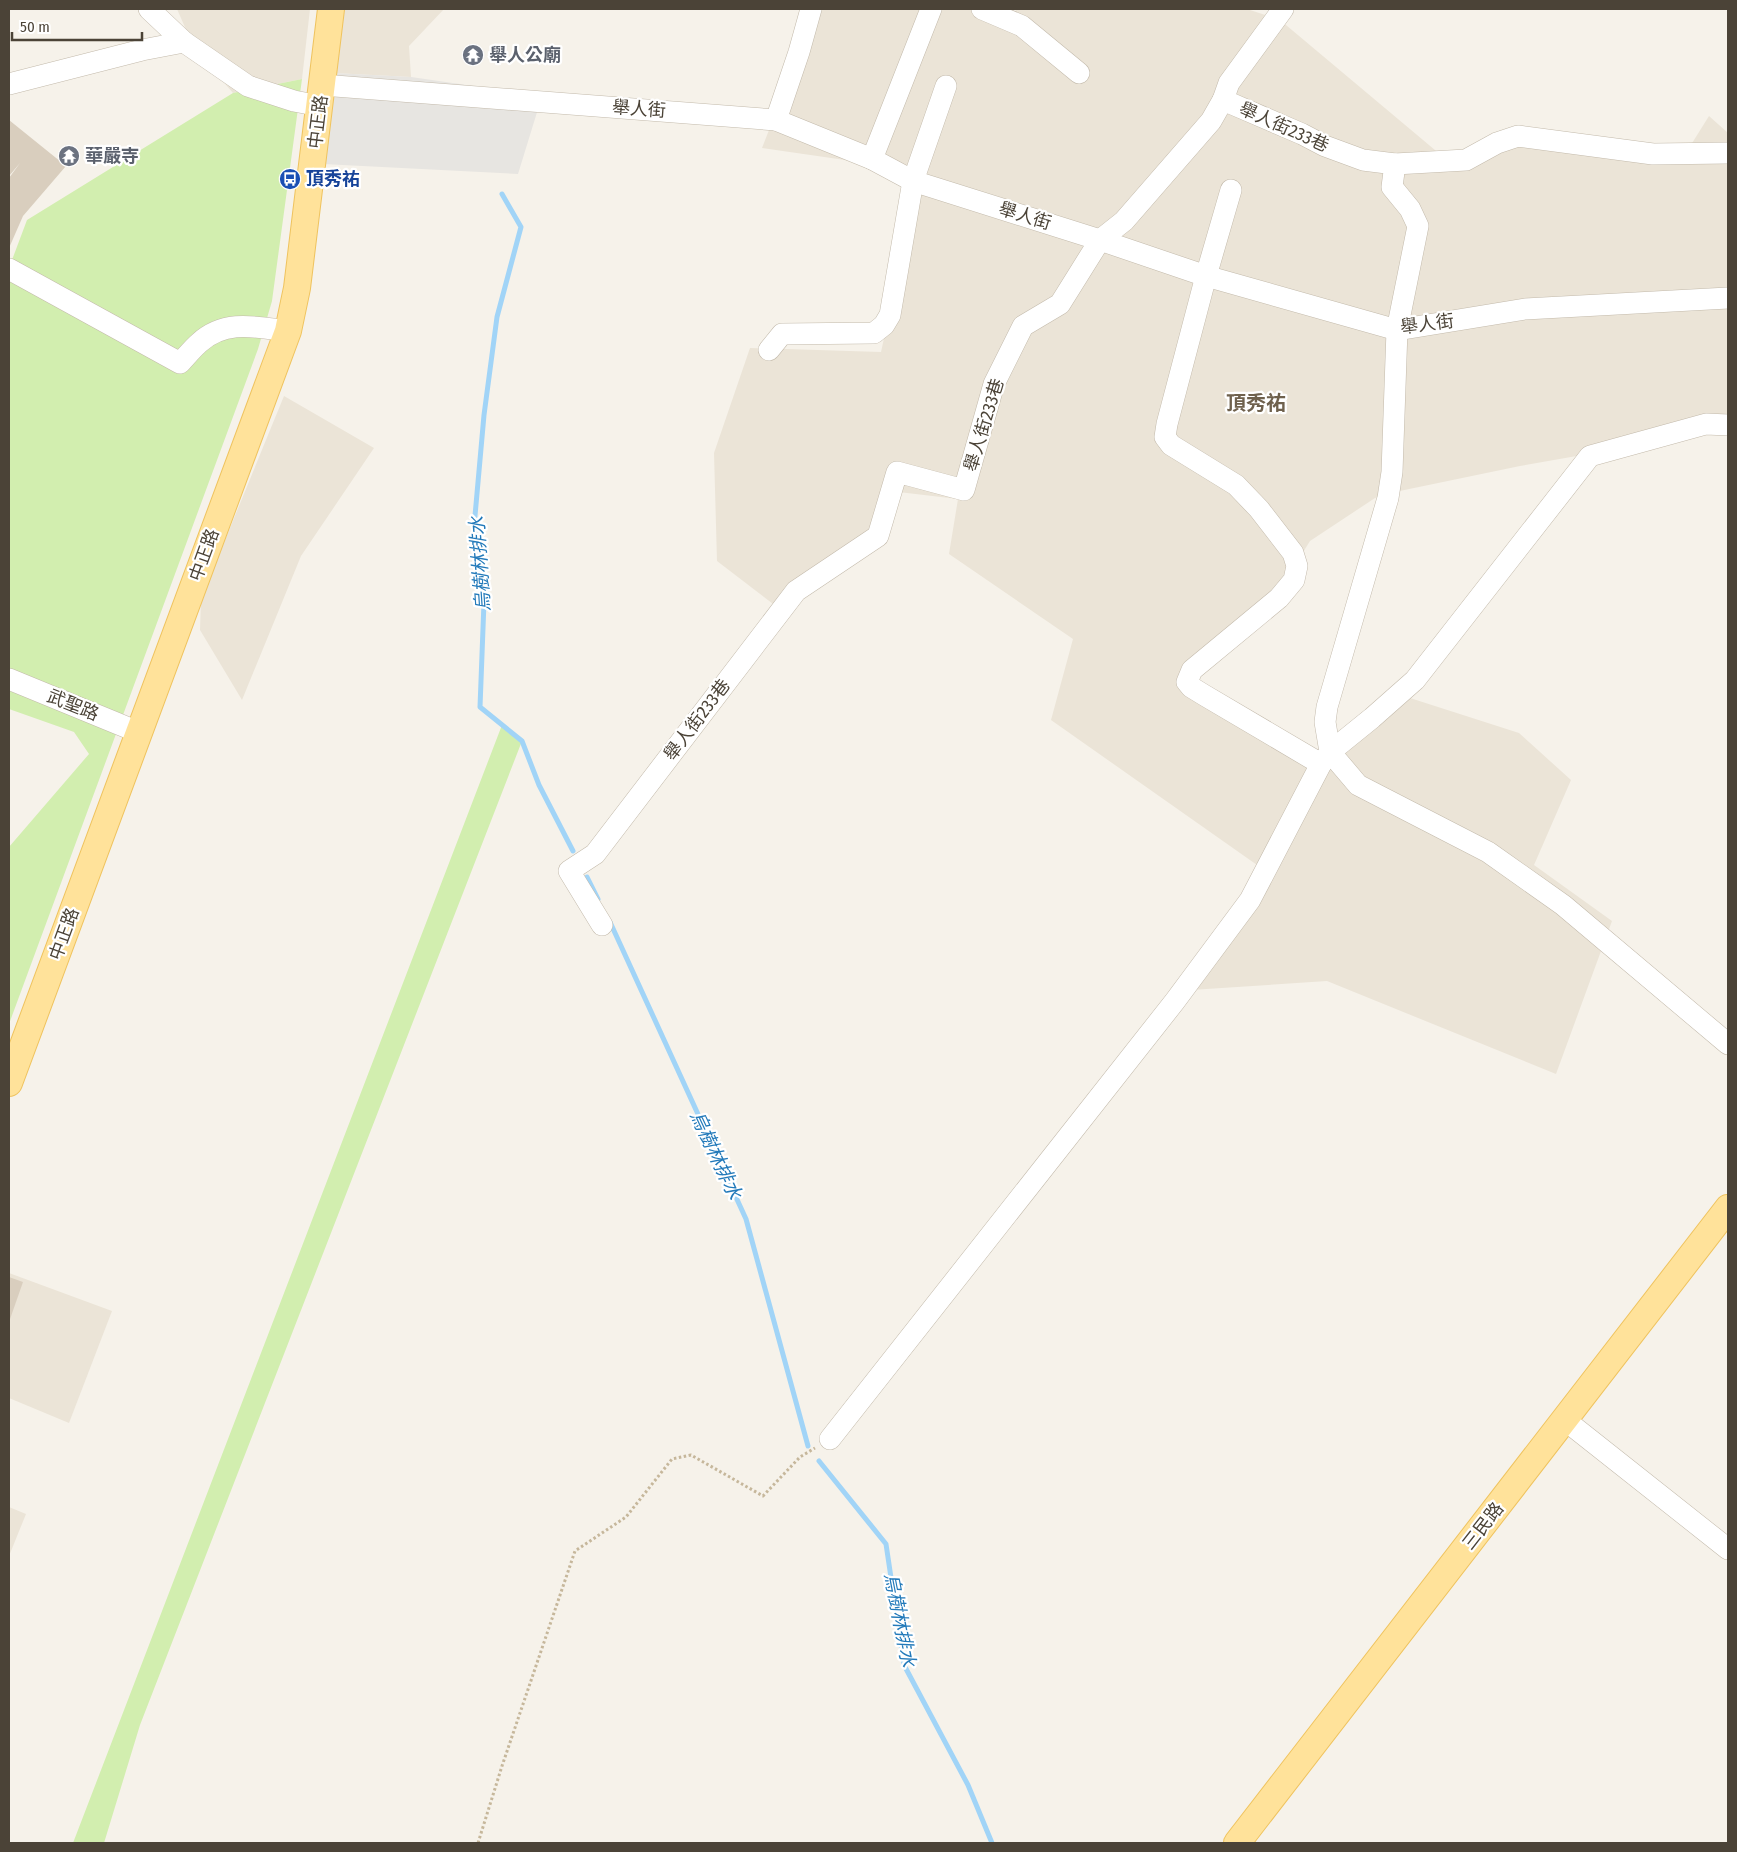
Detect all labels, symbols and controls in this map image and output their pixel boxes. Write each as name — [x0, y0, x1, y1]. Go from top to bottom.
scale bar — [12, 10, 142, 42]
text: 50 m — [20, 18, 50, 36]
temple icon: 舉人公廟 — [461, 43, 485, 67]
place label: 舉人公廟 — [489, 44, 561, 66]
street label: 中正路 — [304, 94, 332, 150]
street label: 舉人街 — [611, 96, 667, 122]
street label: 舉人街233巷 — [1236, 97, 1332, 157]
temple icon: 華嚴寺 — [57, 144, 81, 168]
place label: 華嚴寺 — [85, 145, 139, 167]
bus stop icon: 頂秀祐 — [278, 167, 302, 191]
place label: 頂秀祐 — [306, 168, 360, 190]
street label: 舉人街 — [996, 198, 1054, 234]
street label: 舉人街 — [1399, 310, 1455, 338]
street label: 舉人街233巷 — [959, 376, 1009, 474]
district label: 頂秀祐 — [1226, 391, 1286, 415]
water label: 烏樹林排水 — [465, 515, 495, 612]
street label: 中正路 — [184, 526, 224, 584]
street label: 舉人街233巷 — [659, 675, 735, 765]
street label: 武聖路 — [44, 685, 102, 725]
street label: 中正路 — [44, 905, 84, 963]
water label: 烏樹林排水 — [685, 1107, 747, 1204]
street label: 三民路 — [1458, 1498, 1508, 1554]
water label: 烏樹林排水 — [880, 1571, 921, 1670]

